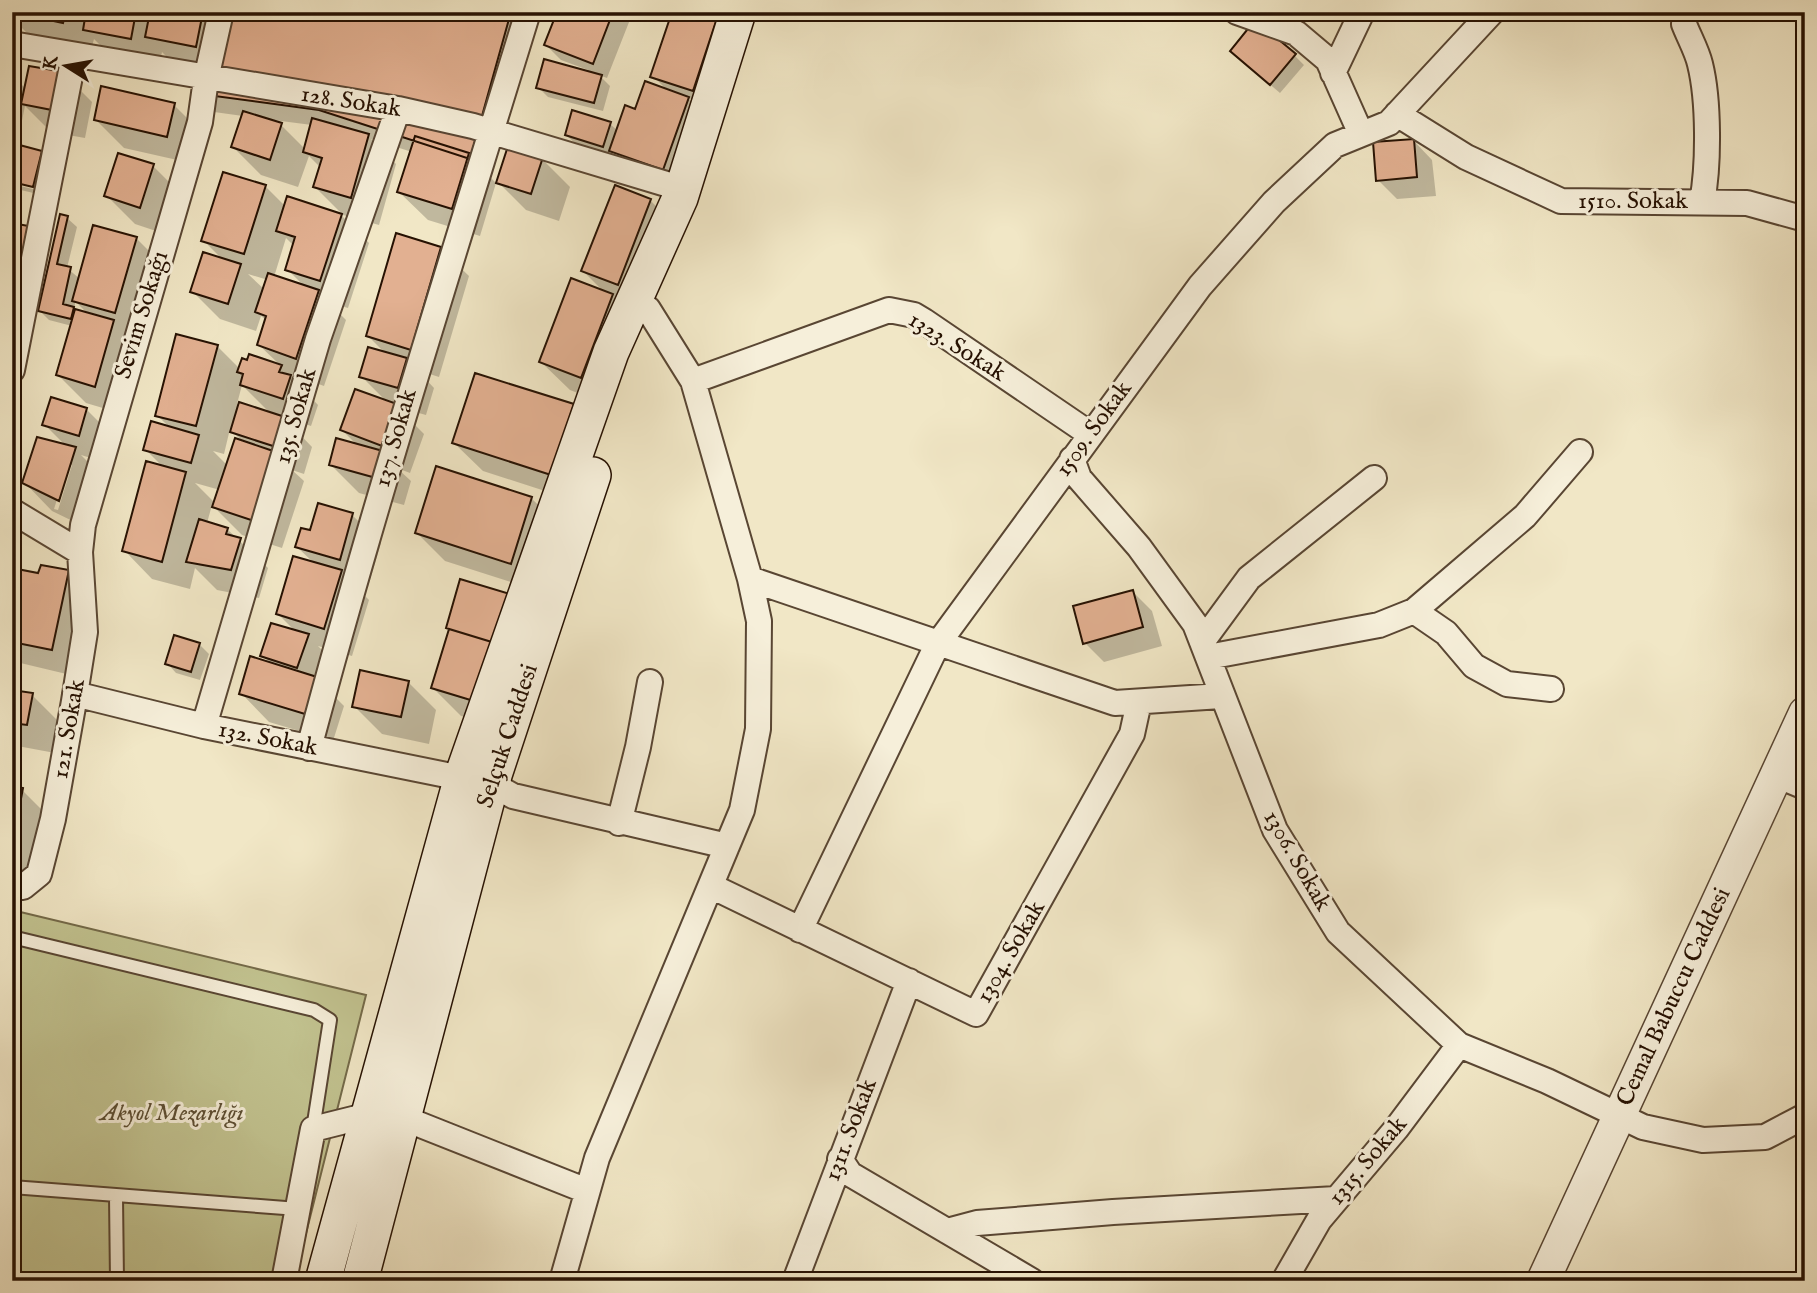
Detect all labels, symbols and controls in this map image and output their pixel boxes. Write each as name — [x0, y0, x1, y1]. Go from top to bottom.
north arrow — [32, 32, 102, 102]
text: K — [38, 53, 65, 72]
street label: 128. Sokak — [299, 79, 404, 125]
street label: 1510. Sokak — [1578, 186, 1688, 217]
street label: Sevim Sokağı — [108, 247, 176, 383]
street label: 1323. Sokak — [902, 305, 1012, 389]
street label: 135. Sokak — [268, 364, 324, 467]
street label: 1509. Sokak — [1049, 375, 1139, 483]
street label: 137. Sokak — [367, 385, 425, 491]
street label: Selçuk Caddesi — [470, 660, 546, 812]
street label: 121. Sokak — [45, 677, 93, 781]
street label: 132. Sokak — [216, 714, 321, 764]
street label: 1306. Sokak — [1256, 805, 1338, 917]
street label: Cemal Babuccu Caddesi — [1610, 883, 1738, 1111]
street label: 1304. Sokak — [969, 895, 1053, 1009]
street label: 1311. Sokak — [817, 1074, 885, 1186]
park label: Akyol Mezarlığı — [97, 1098, 244, 1129]
street label: 1315. Sokak — [1322, 1110, 1414, 1212]

